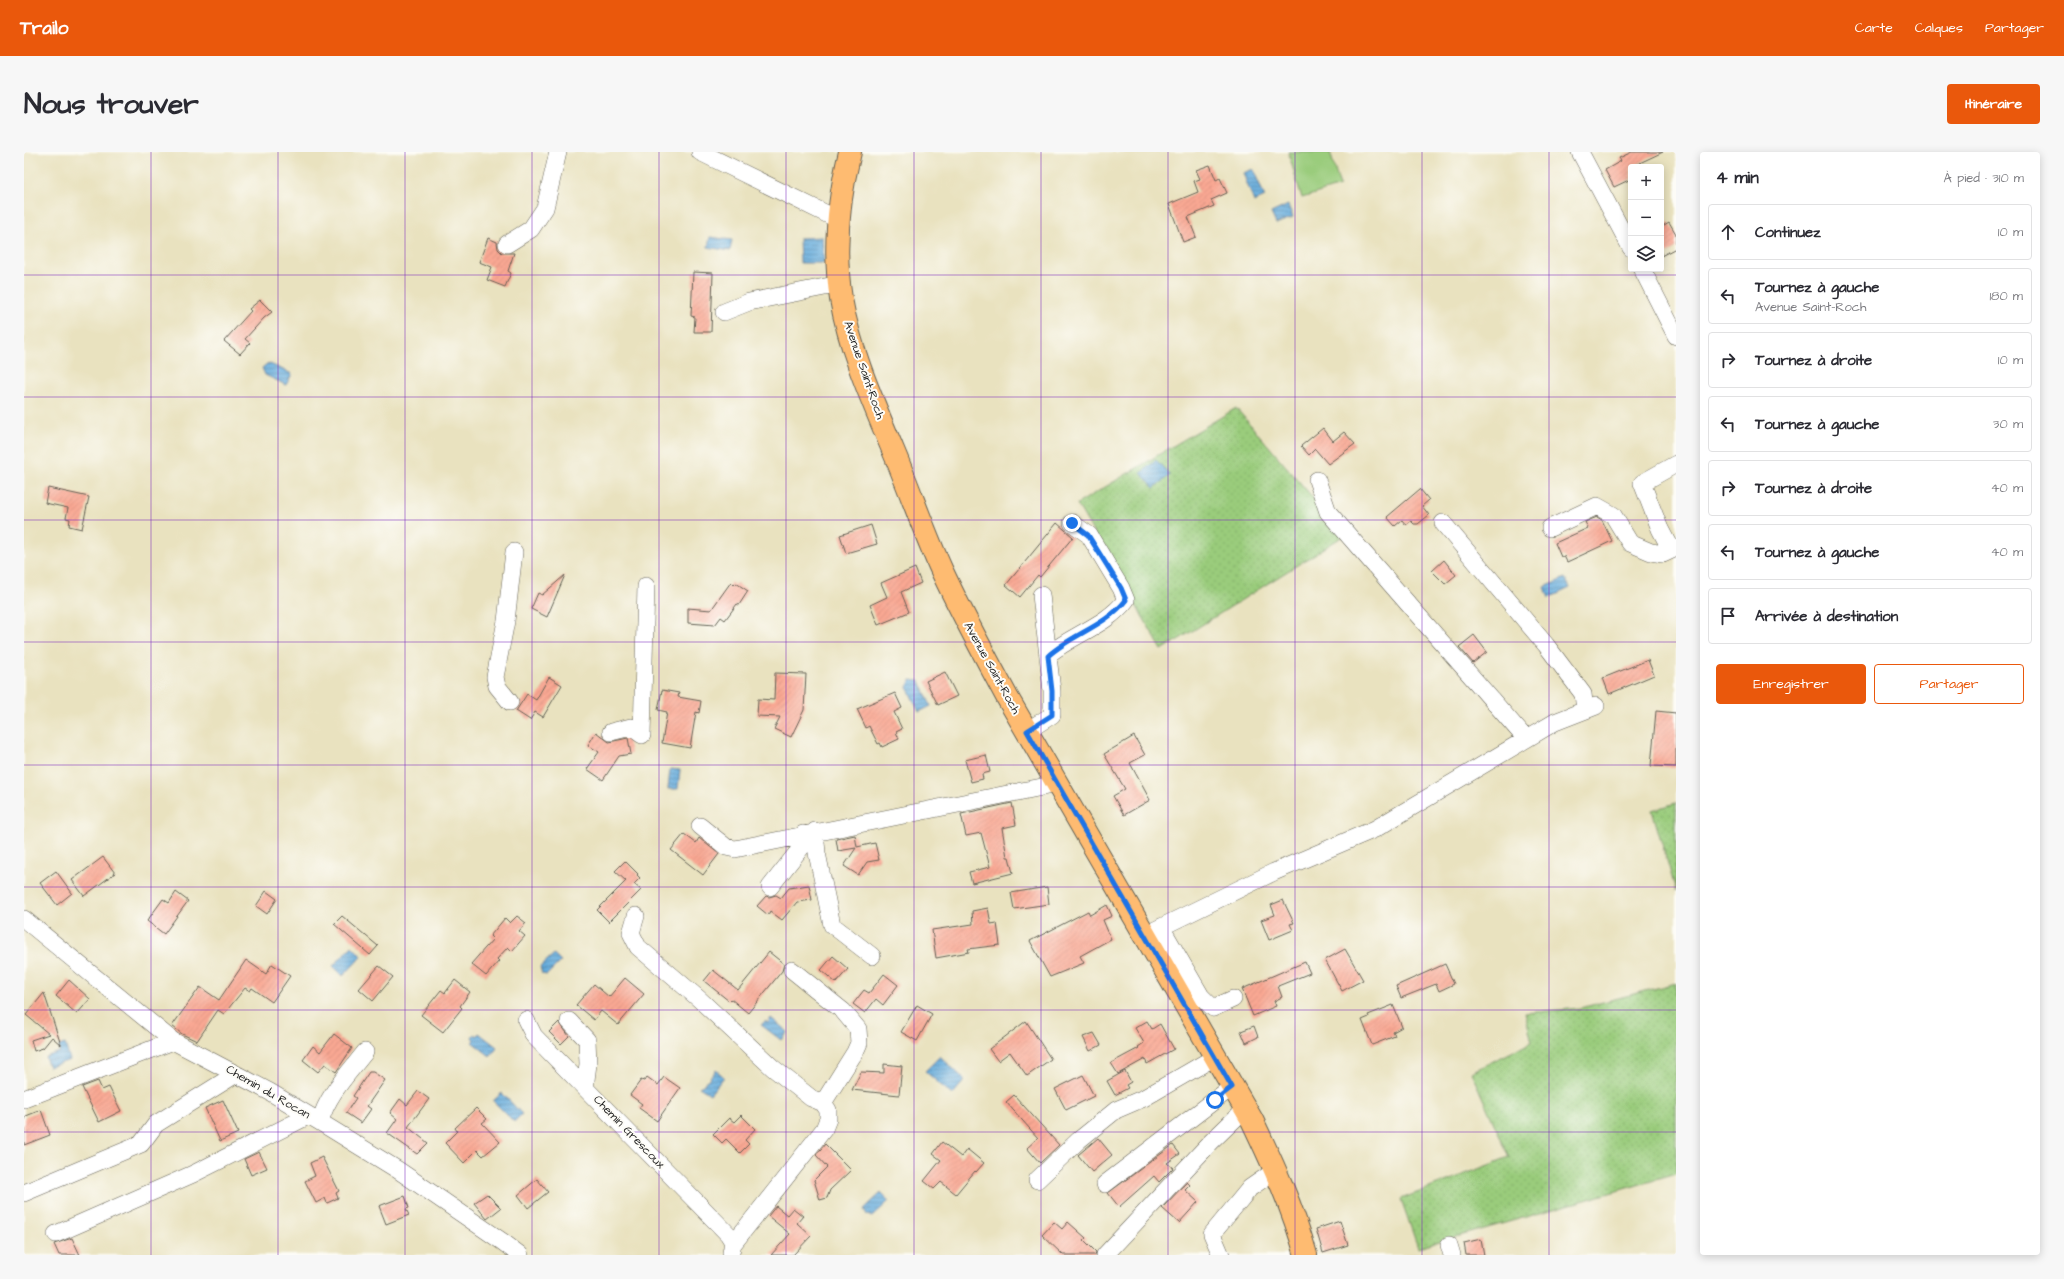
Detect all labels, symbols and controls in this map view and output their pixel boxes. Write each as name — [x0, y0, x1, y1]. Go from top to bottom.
text: Trailo — [20, 15, 69, 42]
text: Carte — [1855, 18, 1893, 38]
text: Calques — [1915, 18, 1963, 38]
text: Partager — [1985, 18, 2044, 38]
button: Itinéraire — [1947, 84, 2040, 124]
text: Nous trouver — [24, 85, 199, 124]
map controls — [1628, 164, 1664, 272]
button: + — [1628, 164, 1664, 200]
text: 4 min — [1716, 166, 1759, 190]
text: À pied · 310 m — [1944, 169, 2024, 187]
button: − — [1628, 200, 1664, 236]
icon: ahead — [1717, 221, 1739, 243]
text: Continuez — [1755, 222, 1821, 243]
text: 10 m — [1998, 223, 2023, 241]
button: layers — [1628, 236, 1664, 272]
text: Tournez à gauche — [1755, 277, 1879, 298]
icon: left — [1717, 285, 1739, 307]
text: 180 m — [1989, 287, 2023, 305]
text: Avenue Saint-Roch — [1755, 298, 1866, 316]
street label: Avenue Saint-Roch — [839, 319, 889, 421]
icon: right — [1717, 349, 1739, 371]
text: Tournez à droite — [1755, 350, 1872, 371]
text: 10 m — [1998, 351, 2023, 369]
icon: left — [1717, 413, 1739, 435]
text: Tournez à gauche — [1755, 414, 1879, 435]
text: 30 m — [1993, 415, 2023, 433]
icon: right — [1717, 477, 1739, 499]
text: Tournez à droite — [1755, 478, 1872, 499]
text: 40 m — [1991, 479, 2023, 497]
route end — [1063, 514, 1081, 532]
icon: left — [1717, 541, 1739, 563]
text: Tournez à gauche — [1755, 542, 1879, 563]
text: 40 m — [1991, 543, 2023, 561]
icon: arrive — [1717, 605, 1739, 627]
text: Arrivée à destination — [1755, 606, 1898, 627]
street label: Avenue Saint-Roch — [960, 619, 1024, 717]
button: Enregistrer — [1716, 664, 1866, 704]
button: Partager — [1874, 664, 2024, 704]
street label: Chemin du Rocan — [223, 1061, 313, 1123]
street label: Chemin Grescoux — [589, 1091, 669, 1173]
route start — [1206, 1091, 1224, 1109]

